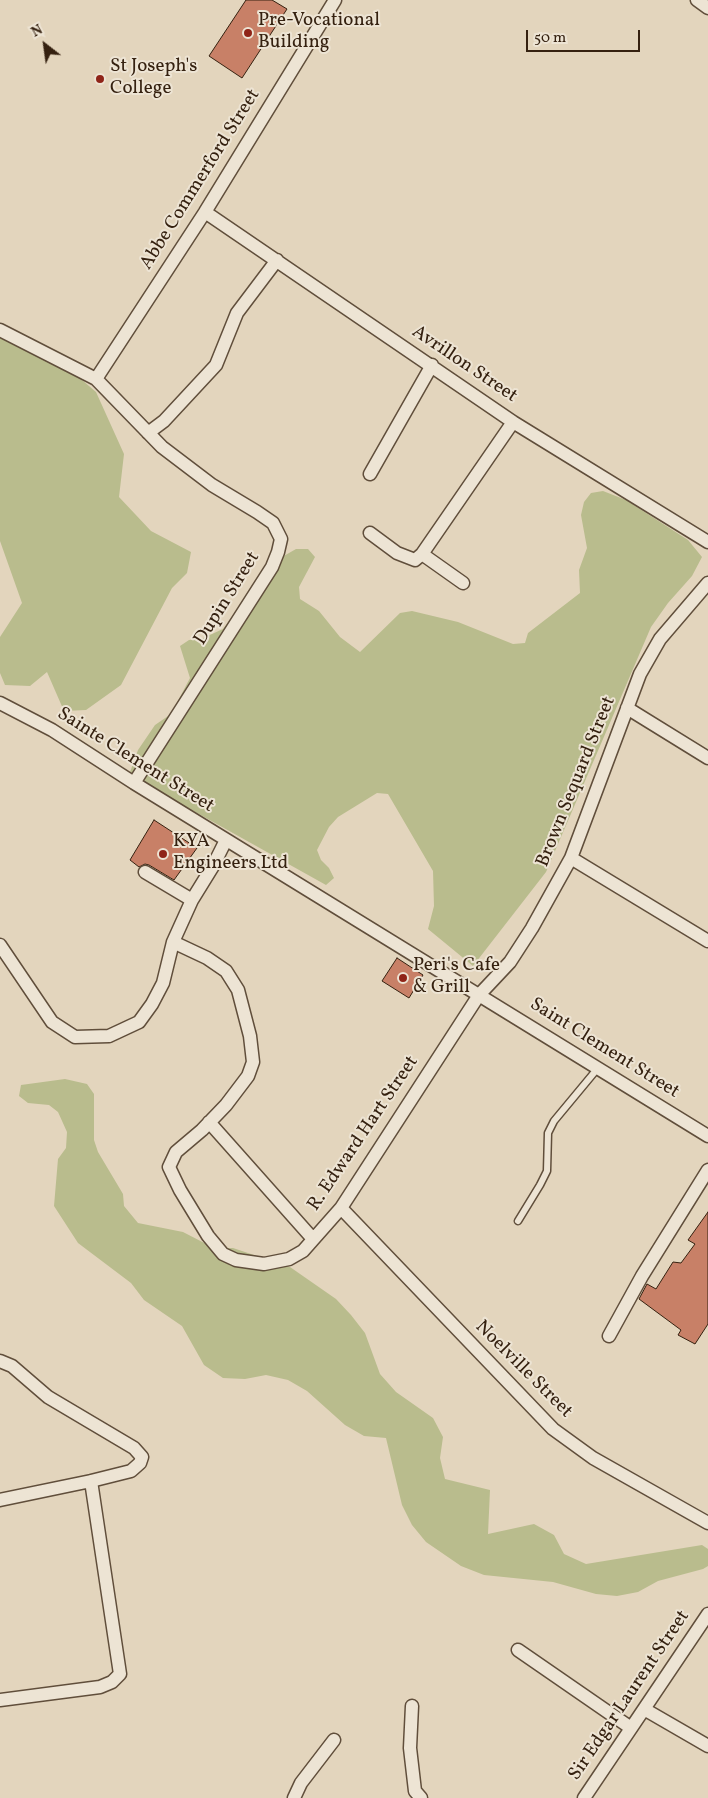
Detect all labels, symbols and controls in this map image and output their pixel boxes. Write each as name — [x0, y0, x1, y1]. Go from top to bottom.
place label: Pre-Vocational Building — [258, 11, 380, 55]
north arrow — [20, 20, 70, 70]
scale bar — [528, 20, 642, 52]
text: N — [28, 21, 46, 42]
marker: Pre-Vocational Building — [242, 27, 254, 39]
text: 50 m — [534, 28, 566, 49]
place label: St Joseph's College — [110, 57, 197, 101]
marker: St Joseph's College — [94, 73, 106, 85]
street label: Abbe Commerford Street — [136, 85, 266, 275]
street label: Avrillon Street — [407, 321, 521, 409]
street label: Dupin Street — [190, 548, 266, 650]
street label: Brown Sequard Street — [532, 693, 622, 871]
street label: Sainte Clement Street — [52, 703, 218, 819]
place label: KYA Engineers Ltd — [173, 832, 288, 876]
marker: KYA Engineers Ltd — [157, 848, 169, 860]
place label: Peri's Cafe & Grill — [413, 956, 500, 1000]
marker: Peri's Cafe & Grill — [397, 972, 409, 984]
street label: Saint Clement Street — [525, 994, 683, 1104]
street label: R. Edward Hart Street — [304, 1052, 424, 1216]
street label: Noelville Street — [469, 1316, 577, 1424]
street label: Sir Edgar Laurent Street — [565, 1607, 695, 1785]

